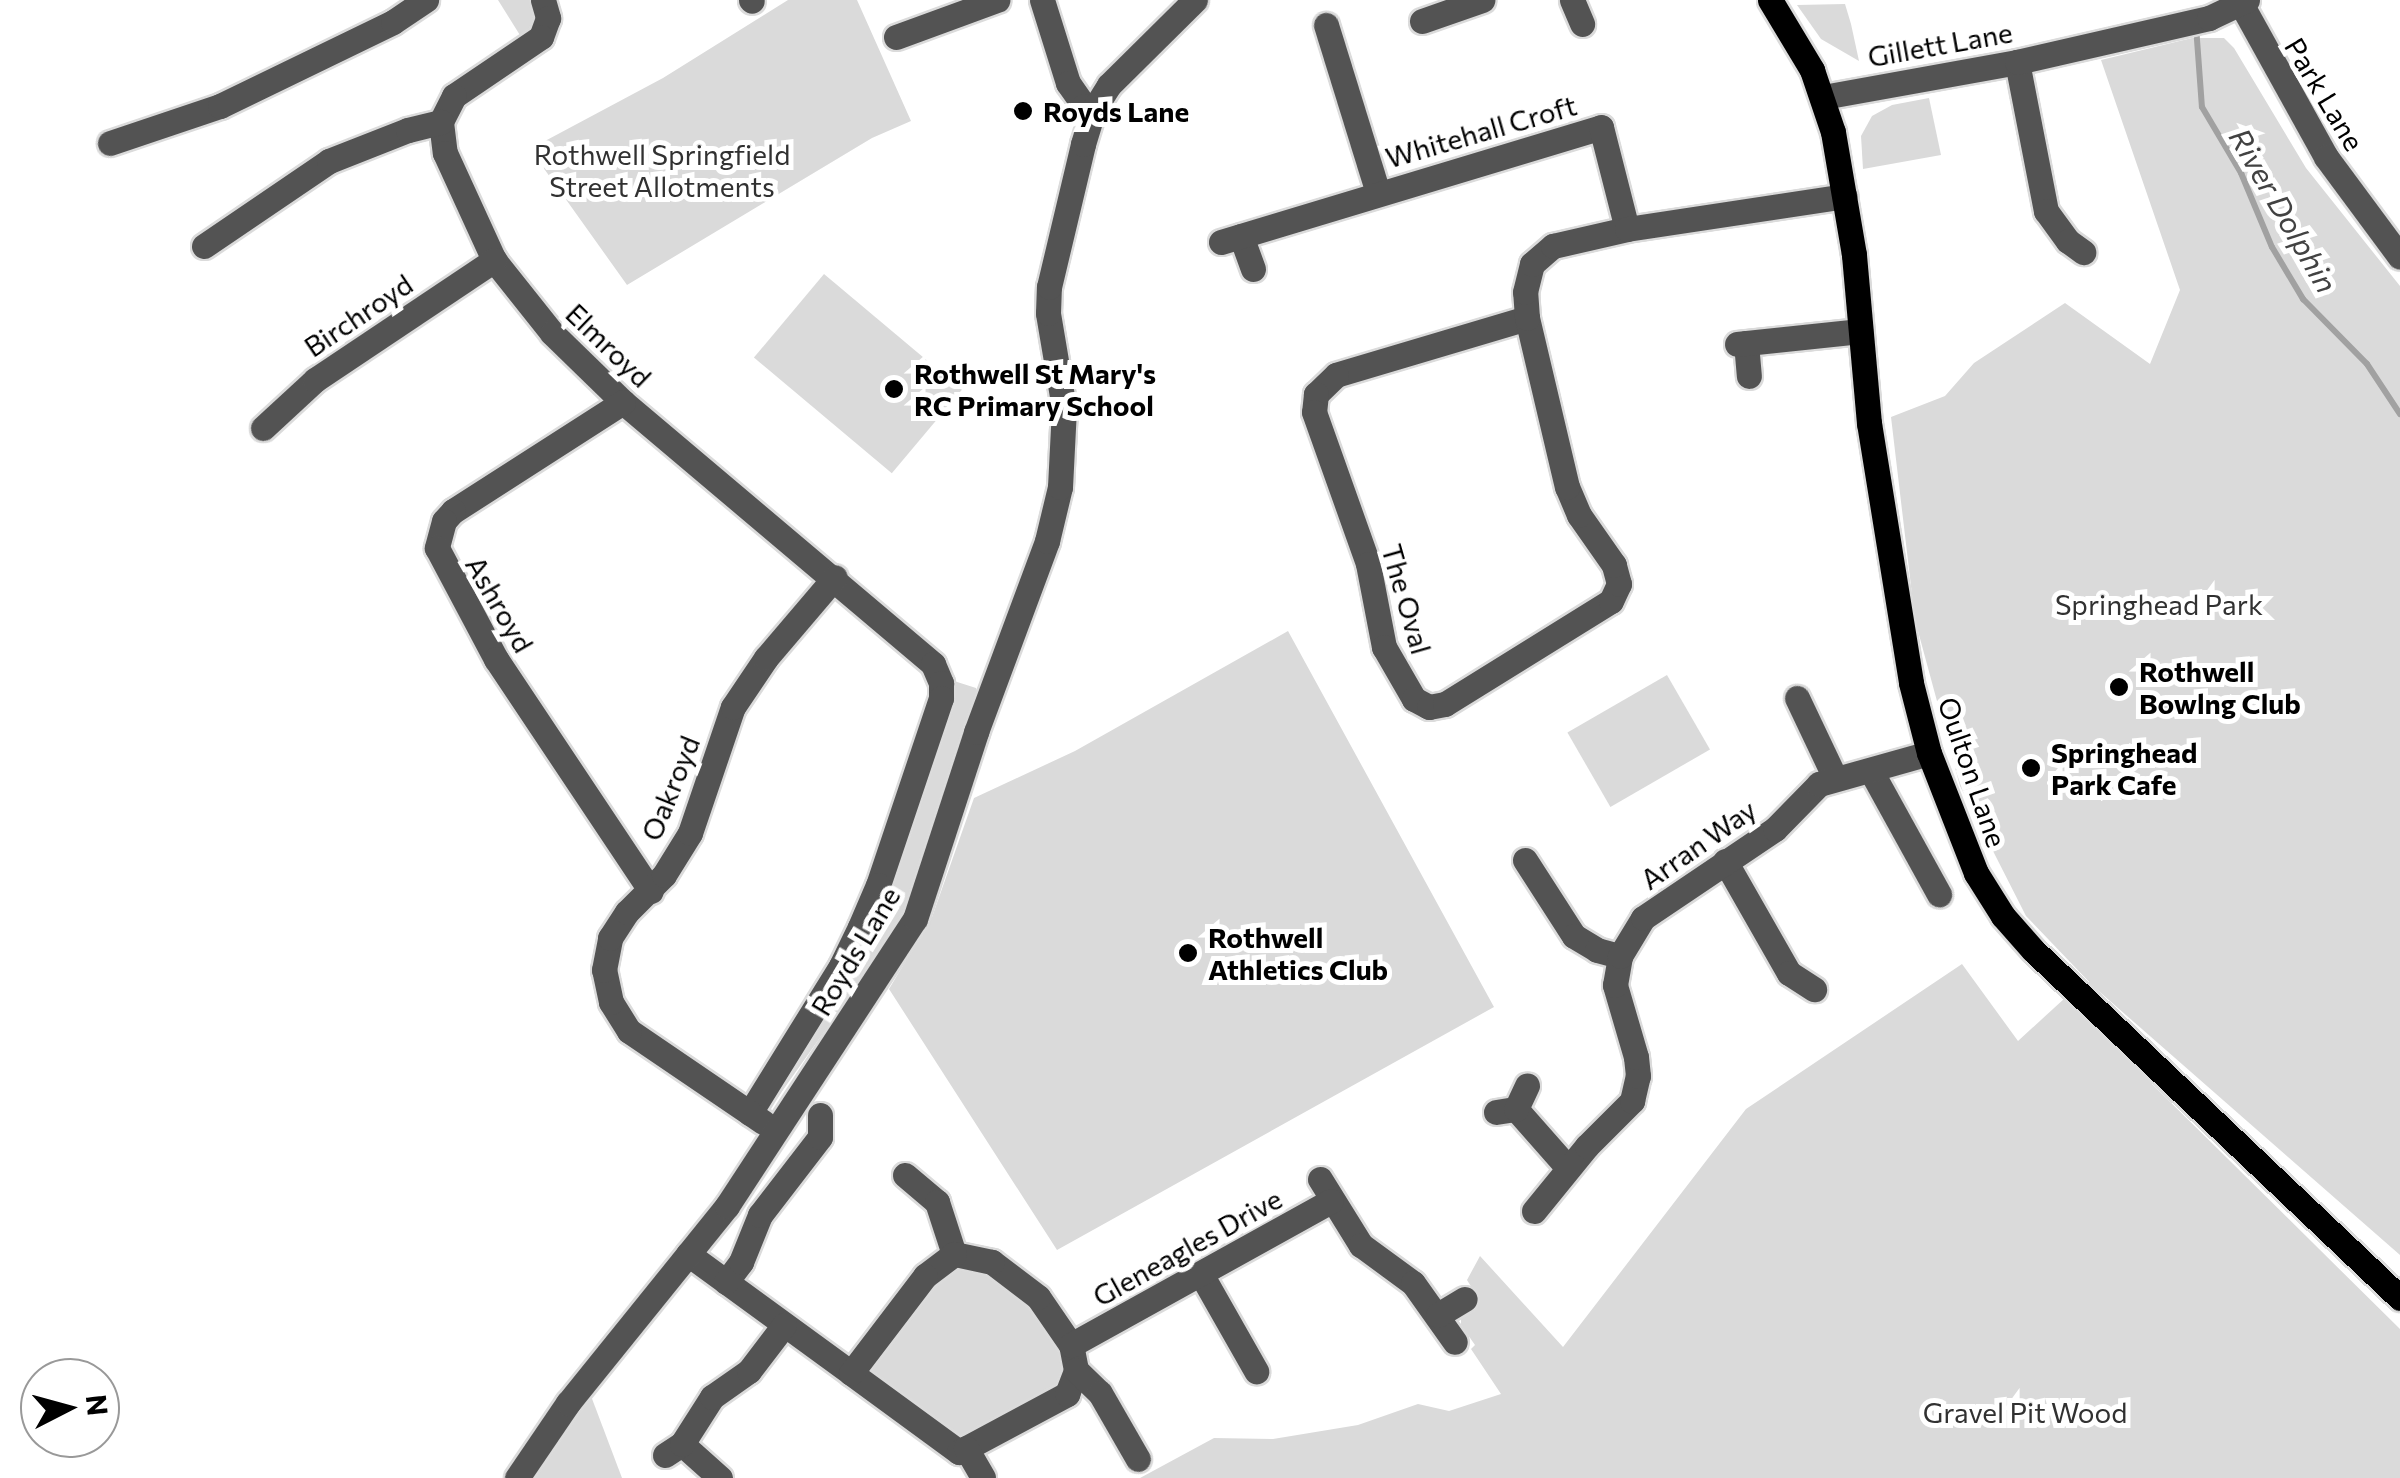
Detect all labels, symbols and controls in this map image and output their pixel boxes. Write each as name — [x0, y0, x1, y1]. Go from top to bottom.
street label: Gillett Lane — [1865, 15, 2015, 73]
street label: Park Lane — [2278, 32, 2372, 156]
street label: Whitehall Croft — [1382, 88, 1580, 174]
place label: Royds Lane — [1043, 94, 1189, 128]
marker: Royds Lane — [1012, 100, 1034, 122]
water label: River Dolphin — [2222, 121, 2346, 299]
park label: Rothwell Springfield Street Allotments — [534, 137, 790, 203]
street label: Birchroyd — [298, 267, 418, 363]
street label: Elmroyd — [559, 296, 659, 394]
place label: Rothwell St Mary's RC Primary School — [914, 356, 1156, 422]
marker: Rothwell St Mary's RC Primary School — [883, 378, 905, 400]
street label: The Oval — [1375, 540, 1439, 658]
street label: Ashroyd — [459, 550, 541, 658]
park label: Springhead Park — [2055, 587, 2263, 621]
place label: Rothwell Bowlng Club — [2139, 654, 2301, 720]
marker: Rothwell Bowlng Club — [2108, 676, 2130, 698]
street label: Oulton Lane — [1932, 693, 2014, 851]
street label: Oakroyd — [634, 731, 706, 845]
place label: Springhead Park Cafe — [2051, 735, 2197, 801]
marker: Springhead Park Cafe — [2020, 757, 2042, 779]
street label: Arran Way — [1634, 792, 1762, 896]
street label: Royds Lane — [804, 881, 906, 1021]
place label: Rothwell Athletics Club — [1208, 920, 1388, 986]
marker: Rothwell Athletics Club — [1177, 942, 1199, 964]
street label: Gleneagles Drive — [1087, 1181, 1287, 1313]
north arrow — [20, 1358, 120, 1458]
text: N — [80, 1393, 116, 1417]
park label: Gravel Pit Wood — [1923, 1395, 2127, 1429]

